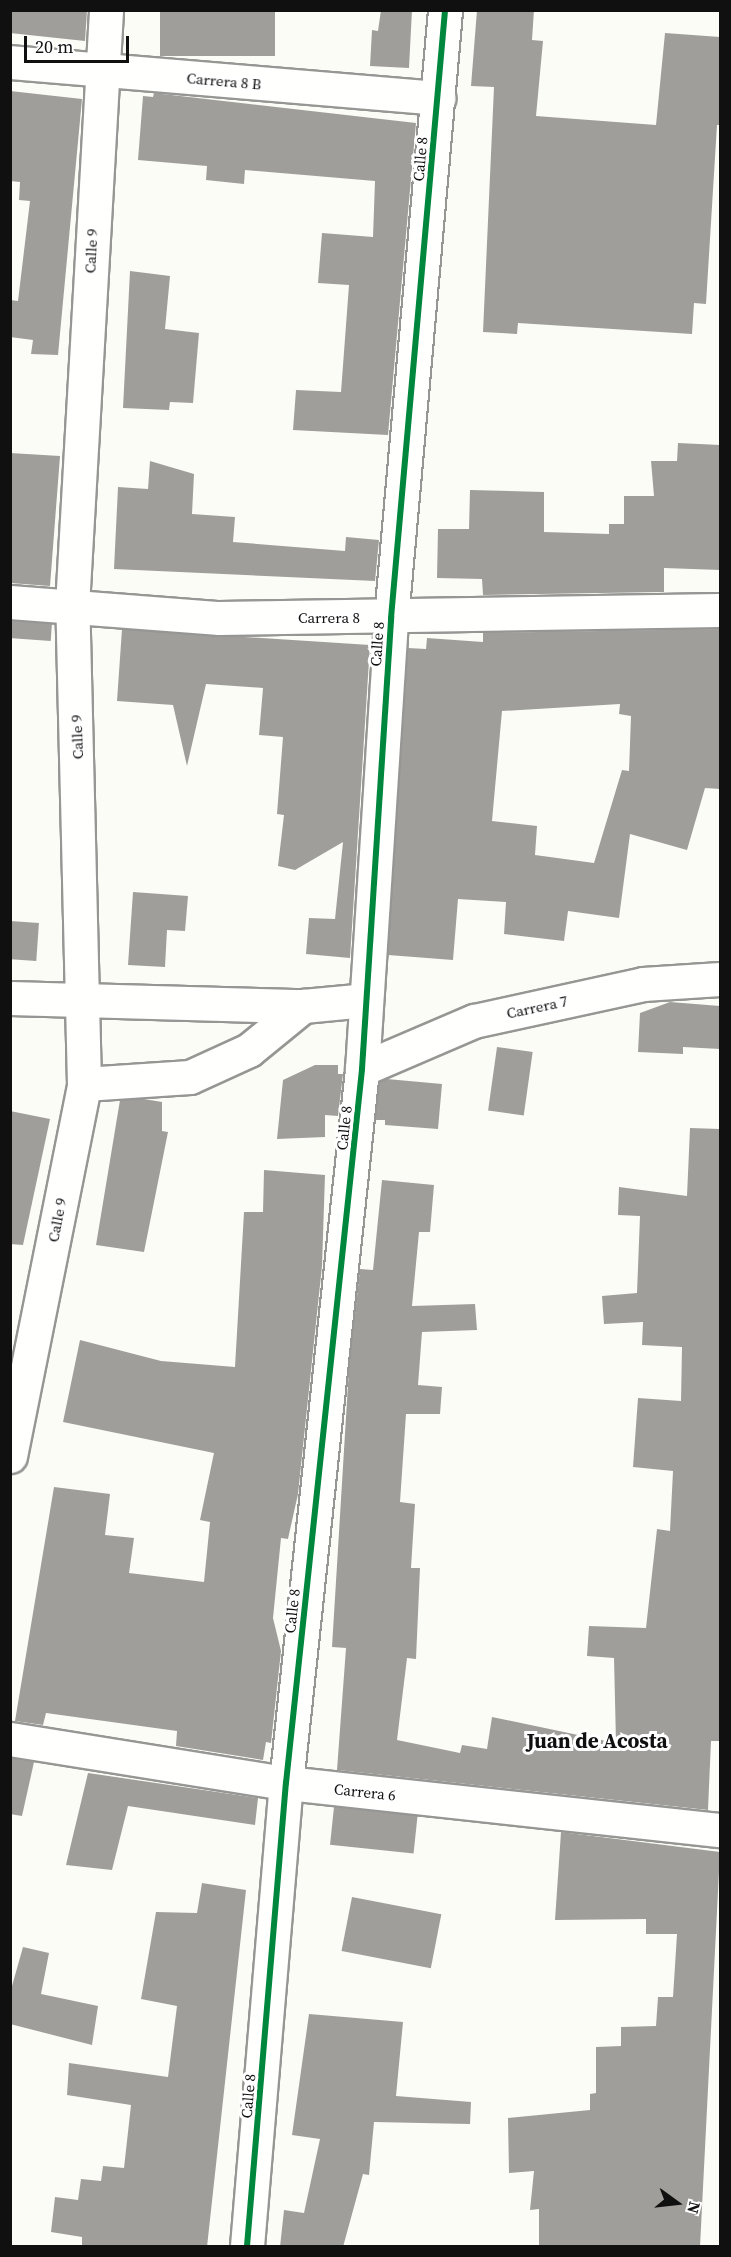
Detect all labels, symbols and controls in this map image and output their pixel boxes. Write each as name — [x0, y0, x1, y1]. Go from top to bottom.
scale bar — [27, 24, 132, 62]
text: 20 m — [35, 34, 73, 59]
street label: Carrera 8 B — [186, 69, 262, 93]
street label: Calle 8 — [409, 136, 431, 182]
street label: Calle 9 — [81, 228, 101, 274]
street label: Carrera 8 — [298, 609, 360, 627]
street label: Calle 8 — [366, 621, 388, 667]
street label: Calle 9 — [67, 714, 87, 760]
street label: Carrera 7 — [505, 992, 569, 1022]
street label: Calle 8 — [333, 1105, 355, 1151]
street label: Calle 9 — [44, 1196, 70, 1244]
street label: Calle 8 — [281, 1588, 303, 1634]
district label: Juan de Acosta — [526, 1728, 668, 1754]
street label: Carrera 6 — [333, 1780, 397, 1804]
street label: Calle 8 — [237, 2073, 259, 2119]
north arrow — [647, 2173, 707, 2233]
text: N — [682, 2199, 707, 2216]

